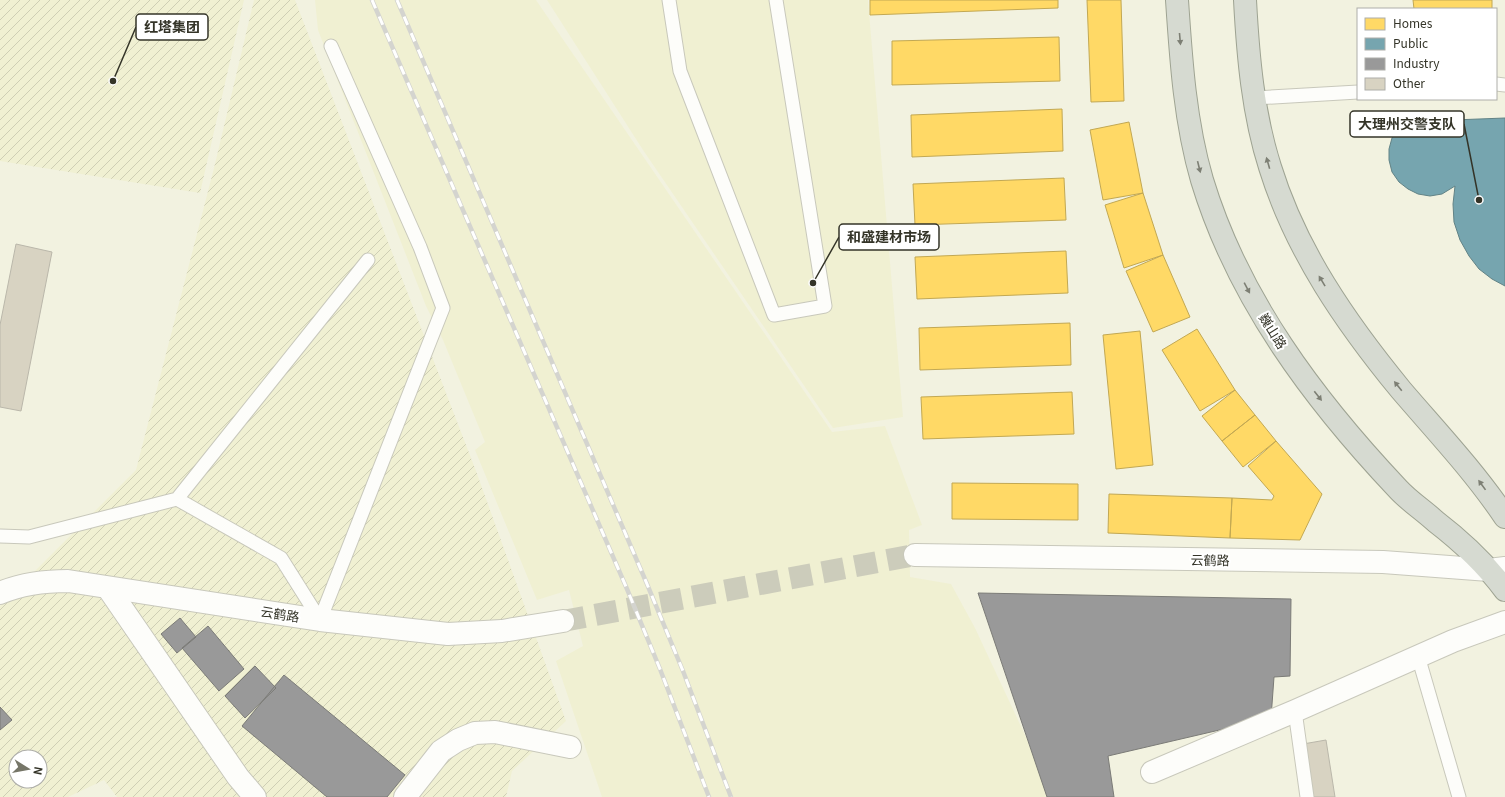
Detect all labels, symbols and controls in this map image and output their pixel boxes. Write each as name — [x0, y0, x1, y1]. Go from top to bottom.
legend — [1357, 8, 1497, 100]
callout: 红塔集团 — [136, 14, 208, 40]
text: Homes — [1393, 14, 1433, 31]
text: 红塔集团 — [144, 16, 200, 36]
one-way arrow — [1176, 33, 1183, 45]
text: Public — [1393, 34, 1428, 51]
text: Industry — [1393, 54, 1440, 71]
text: Other — [1393, 74, 1425, 91]
callout: 大理州交警支队 — [1350, 111, 1464, 137]
text: 大理州交警支队 — [1358, 113, 1456, 133]
one-way arrow — [1265, 157, 1271, 169]
one-way arrow — [1196, 161, 1202, 173]
callout: 和盛建材市场 — [839, 224, 939, 250]
text: 和盛建材市场 — [847, 226, 931, 246]
one-way arrow — [1318, 275, 1325, 287]
one-way arrow — [1244, 282, 1251, 293]
street label: 巍山路 — [1255, 309, 1292, 352]
one-way arrow — [1394, 381, 1402, 391]
one-way arrow — [1314, 391, 1323, 402]
one-way arrow — [1479, 480, 1487, 490]
street label: 云鹤路 — [1190, 550, 1230, 569]
street label: 云鹤路 — [259, 601, 301, 626]
north arrow — [8, 749, 48, 789]
text: N — [30, 766, 47, 777]

